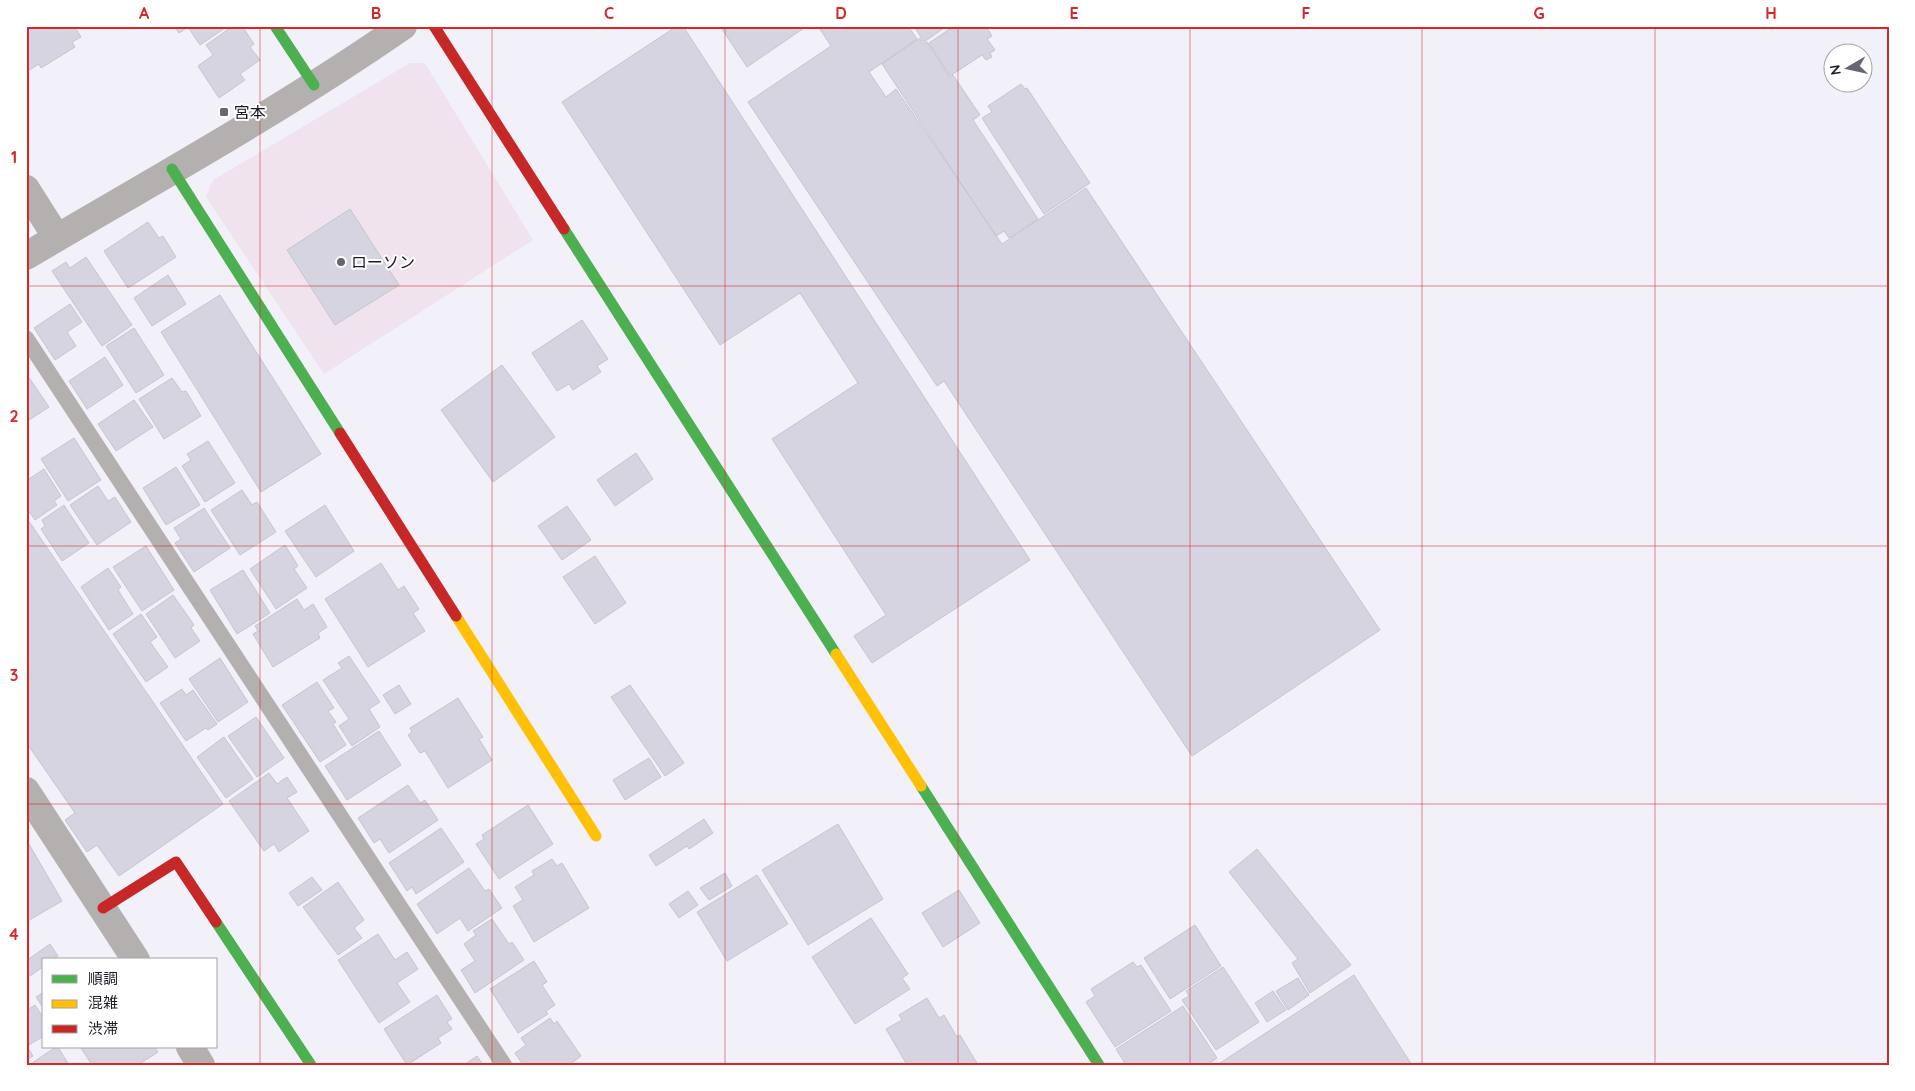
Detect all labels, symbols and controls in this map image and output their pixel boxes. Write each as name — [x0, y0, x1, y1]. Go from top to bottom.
text: A — [139, 3, 150, 23]
text: B — [371, 3, 381, 23]
text: C — [604, 3, 614, 23]
text: D — [835, 3, 847, 23]
text: E — [1069, 3, 1079, 23]
text: F — [1302, 3, 1311, 23]
text: G — [1533, 3, 1545, 23]
text: H — [1765, 3, 1777, 23]
north arrow — [1822, 42, 1872, 92]
text: N — [1825, 64, 1845, 77]
place label: 宮本 — [234, 102, 266, 122]
marker: 宮本 — [218, 106, 230, 118]
text: 1 — [11, 147, 17, 167]
place label: ローソン — [351, 252, 415, 272]
marker: ローソン — [335, 256, 347, 268]
text: 2 — [9, 406, 19, 426]
text: 3 — [10, 665, 18, 685]
text: 4 — [9, 924, 19, 944]
legend — [42, 958, 218, 1048]
text: 順調 — [88, 969, 118, 988]
text: 混雑 — [88, 993, 118, 1012]
text: 渋滞 — [88, 1019, 118, 1038]

